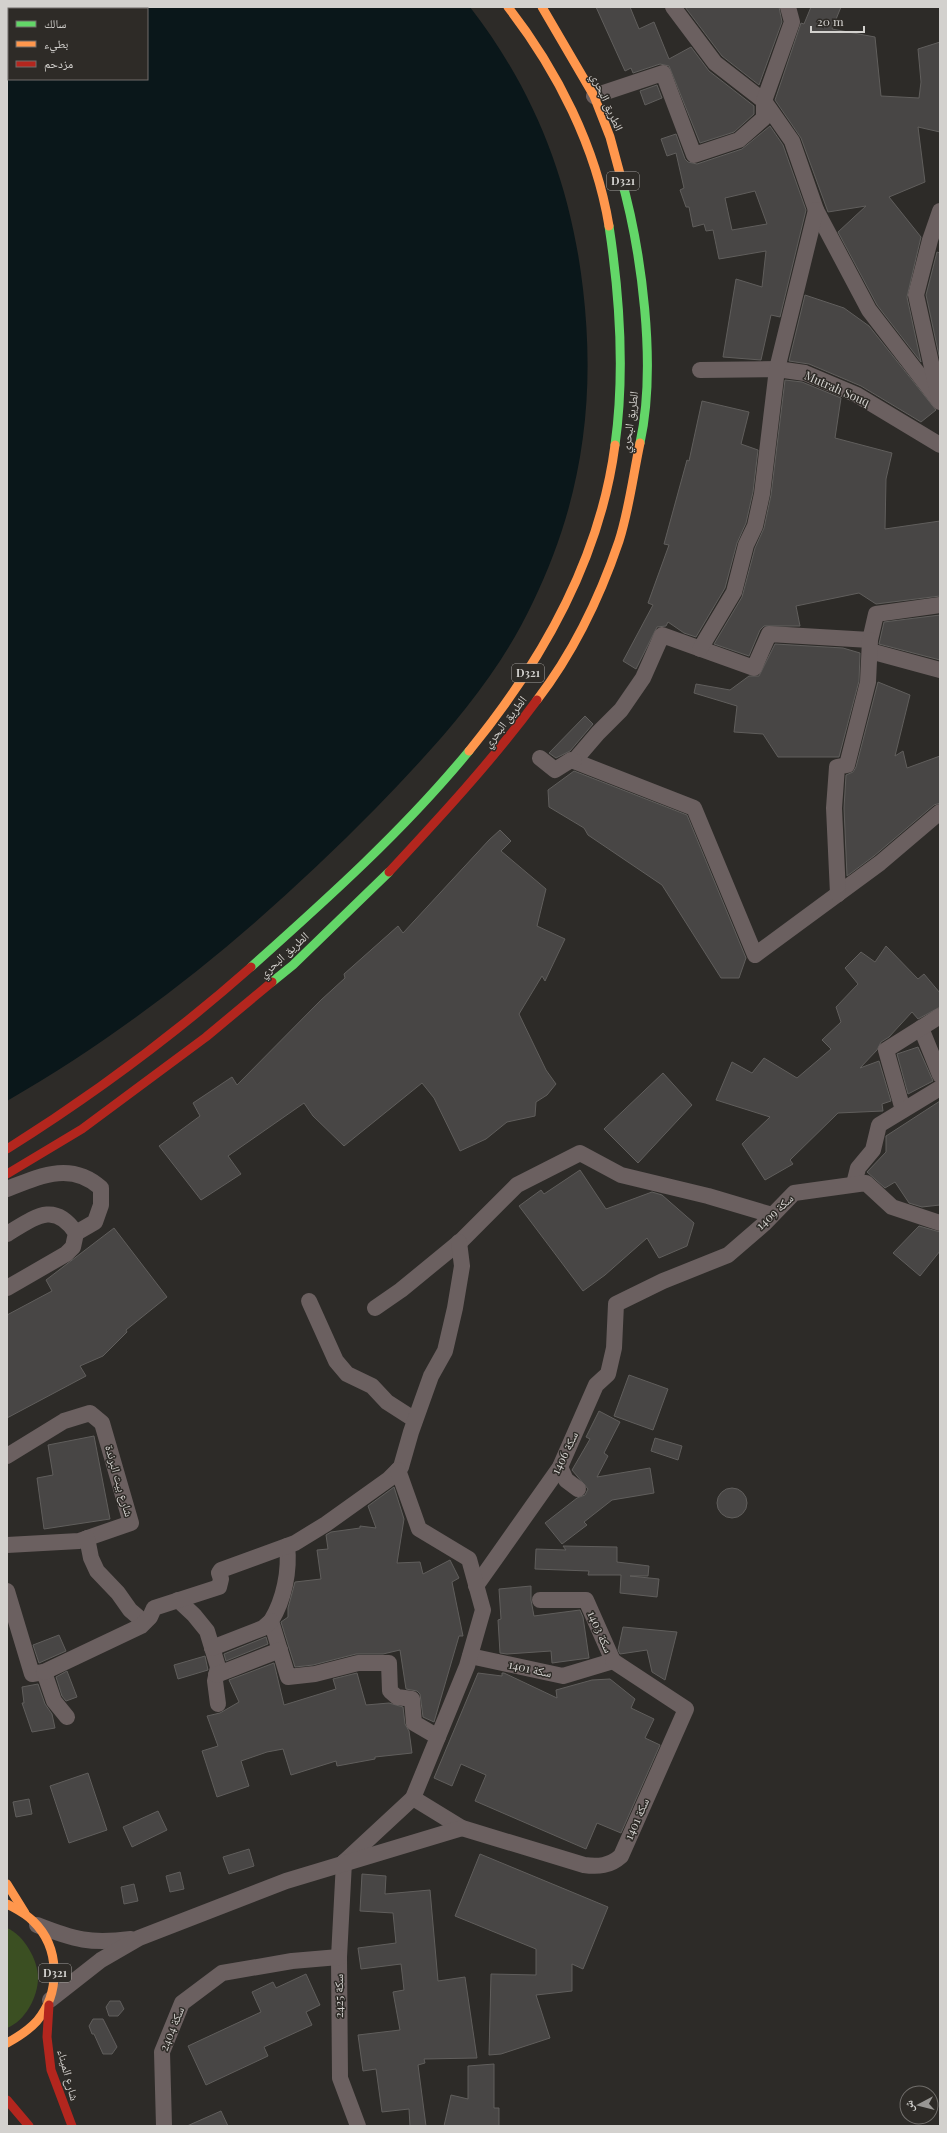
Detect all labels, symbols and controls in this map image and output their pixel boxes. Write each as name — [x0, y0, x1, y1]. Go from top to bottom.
legend — [8, 8, 148, 80]
scale bar — [811, 8, 864, 34]
text: 20 m — [817, 13, 844, 29]
text: سالك — [44, 15, 66, 31]
text: بطيء — [44, 35, 68, 54]
text: مزدحم — [44, 55, 73, 72]
street label: الطريق البحري — [585, 70, 628, 134]
road number: D321 — [607, 172, 639, 190]
street label: Mutrah Souq — [802, 367, 873, 410]
street label: الطريق البحري — [617, 390, 644, 454]
road number: D321 — [512, 664, 544, 682]
street label: الطريق البحري — [479, 692, 532, 753]
street label: الطريق البحري — [255, 928, 314, 983]
street label: 1409 سكة — [752, 1190, 796, 1233]
street label: 1406 سكة — [547, 1428, 581, 1477]
street label: شارع بيت البرندة — [101, 1443, 138, 1519]
street label: 1403 سكة — [584, 1608, 617, 1655]
street label: سكة 1401 — [507, 1656, 553, 1680]
street label: 1401 سكة — [620, 1795, 652, 1842]
road number: D321 — [39, 1964, 71, 1982]
street label: سكة 2425 — [330, 1974, 346, 2018]
street label: سكة 2404 — [155, 2004, 187, 2053]
street label: شارع الميناء — [54, 2047, 83, 2102]
north arrow — [899, 2085, 939, 2125]
text: ش — [900, 2099, 918, 2113]

